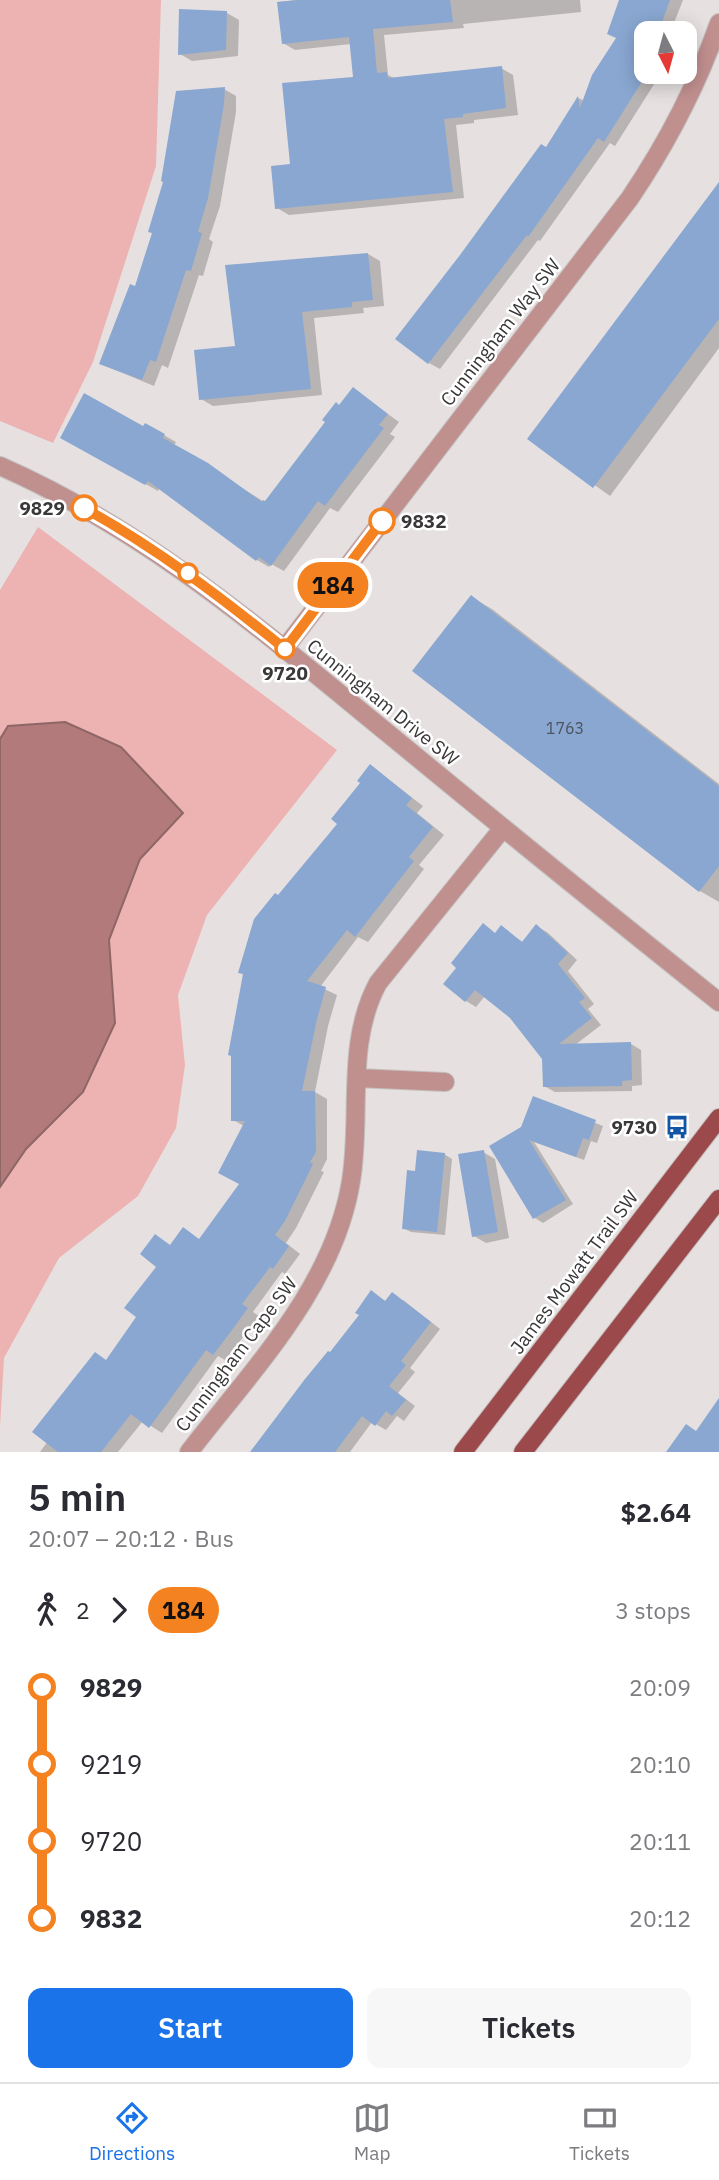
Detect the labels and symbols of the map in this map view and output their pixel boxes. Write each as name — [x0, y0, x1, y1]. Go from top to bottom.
north arrow — [634, 21, 696, 84]
street label: Cunningham Way SW — [435, 253, 565, 411]
marker: 9829 — [71, 495, 97, 521]
place label: 9829 — [19, 496, 65, 520]
marker: 9832 — [369, 508, 395, 534]
place label: 9832 — [401, 509, 447, 533]
line badge: 184 — [293, 562, 373, 608]
unlabelled marker — [178, 563, 198, 583]
street label: Cunningham Drive SW — [302, 633, 464, 771]
marker: 9720 — [275, 639, 295, 659]
place label: 9720 — [262, 661, 308, 685]
house number: 1763 — [546, 718, 584, 738]
bus stop icon: 9730 — [663, 1113, 691, 1141]
place label: 9730 — [611, 1115, 657, 1139]
street label: James Mowatt Trail SW — [505, 1186, 643, 1358]
street label: Cunningham Cape SW — [170, 1272, 302, 1436]

